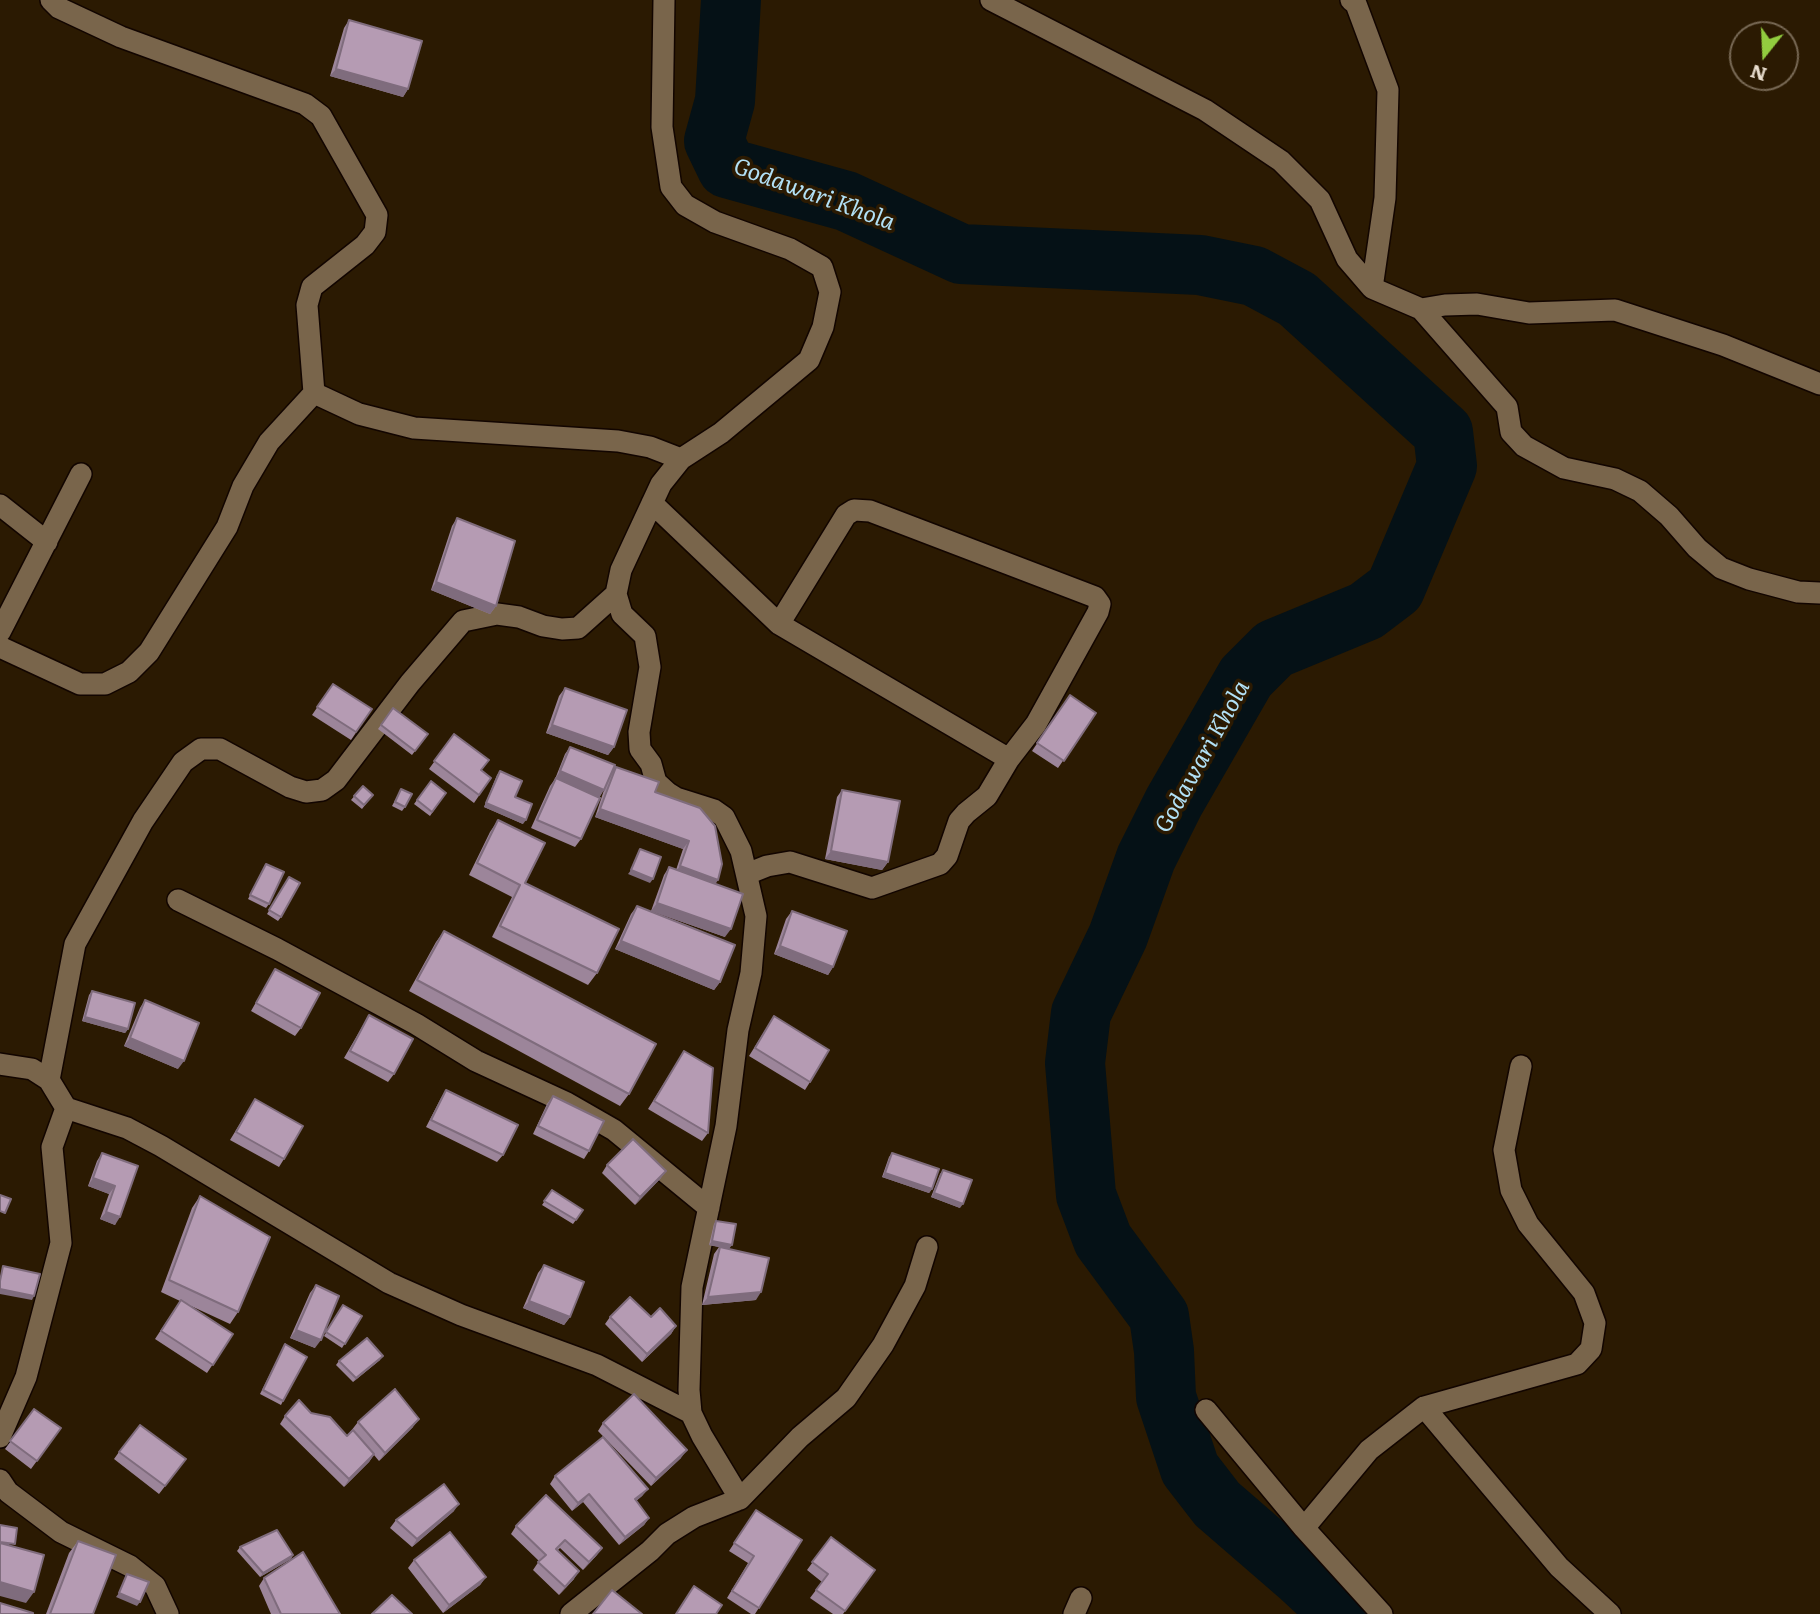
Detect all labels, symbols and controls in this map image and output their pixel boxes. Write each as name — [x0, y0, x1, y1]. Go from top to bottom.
north arrow — [1729, 21, 1799, 91]
text: N — [1746, 58, 1770, 90]
water label: Godawari Khola — [730, 153, 898, 237]
water label: Godawari Khola — [1150, 676, 1256, 838]

